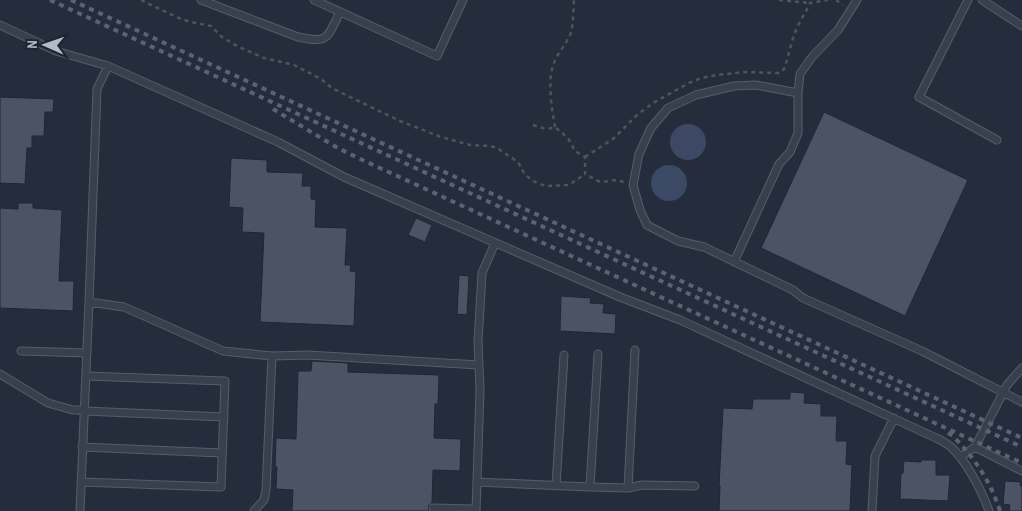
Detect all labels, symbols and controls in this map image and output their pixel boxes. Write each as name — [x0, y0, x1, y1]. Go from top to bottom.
north arrow — [20, 20, 70, 70]
text: N — [23, 40, 41, 49]

